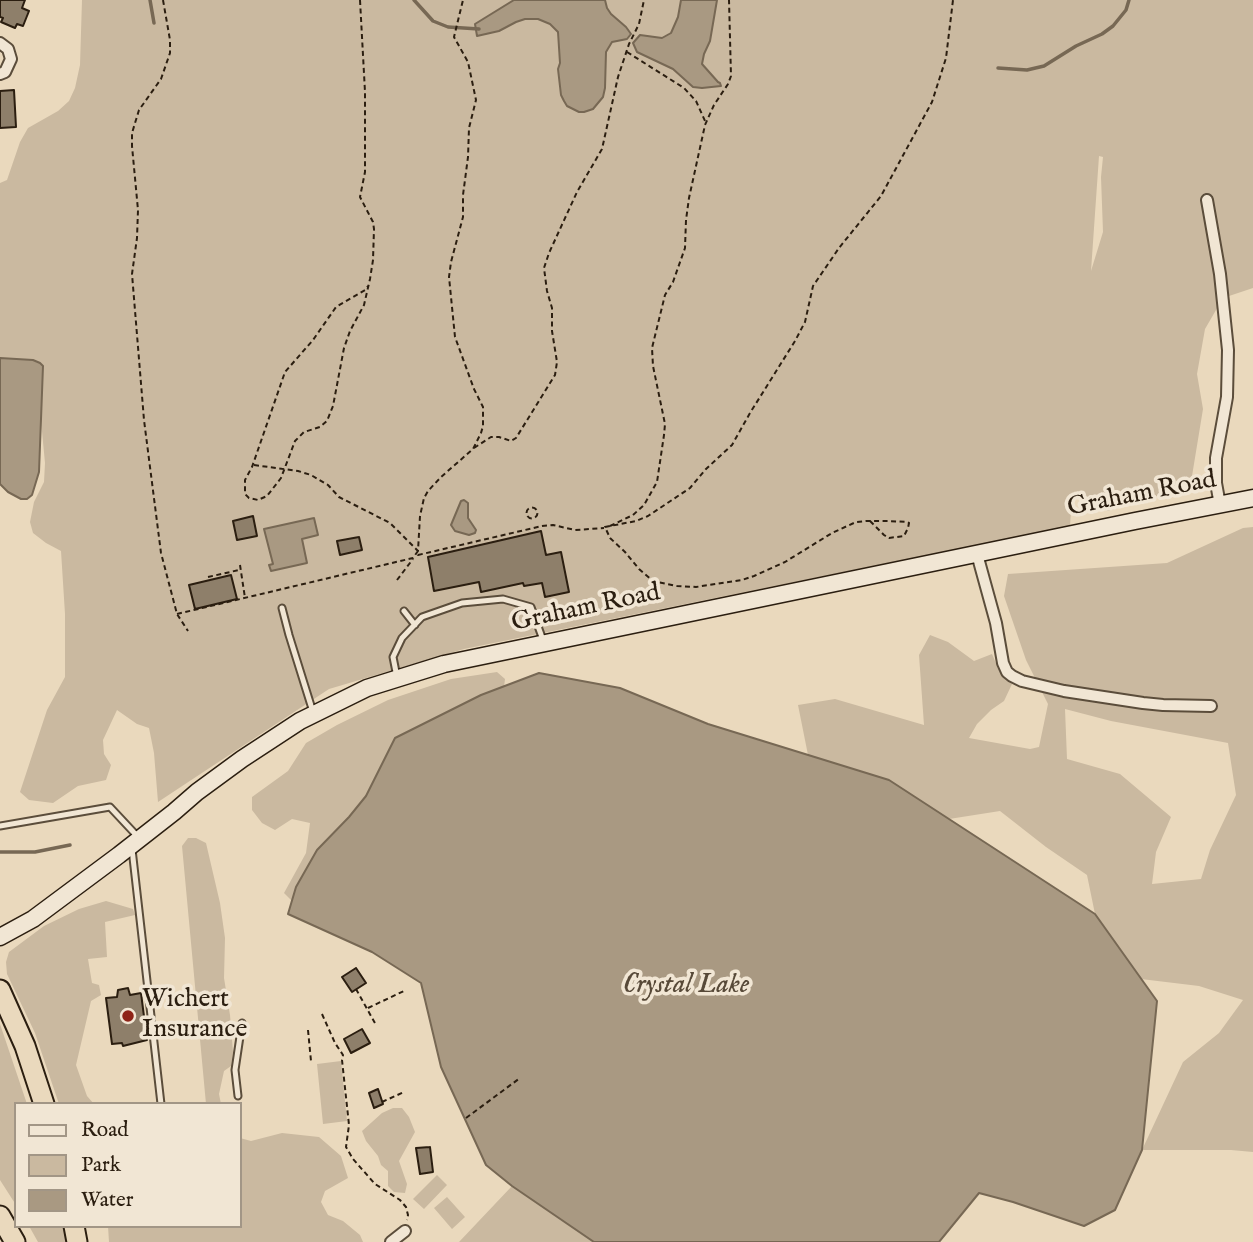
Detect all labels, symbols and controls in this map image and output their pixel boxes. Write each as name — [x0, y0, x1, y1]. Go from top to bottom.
street label: Graham Road — [1065, 465, 1219, 525]
street label: Graham Road — [509, 578, 663, 640]
water label: Crystal Lake — [623, 969, 749, 1003]
place label: Wichert Insurance — [142, 985, 247, 1046]
marker: Wichert Insurance — [120, 1008, 136, 1024]
legend — [14, 1102, 242, 1228]
text: Road — [81, 1117, 128, 1144]
text: Park — [81, 1152, 121, 1179]
text: Water — [81, 1187, 133, 1214]

